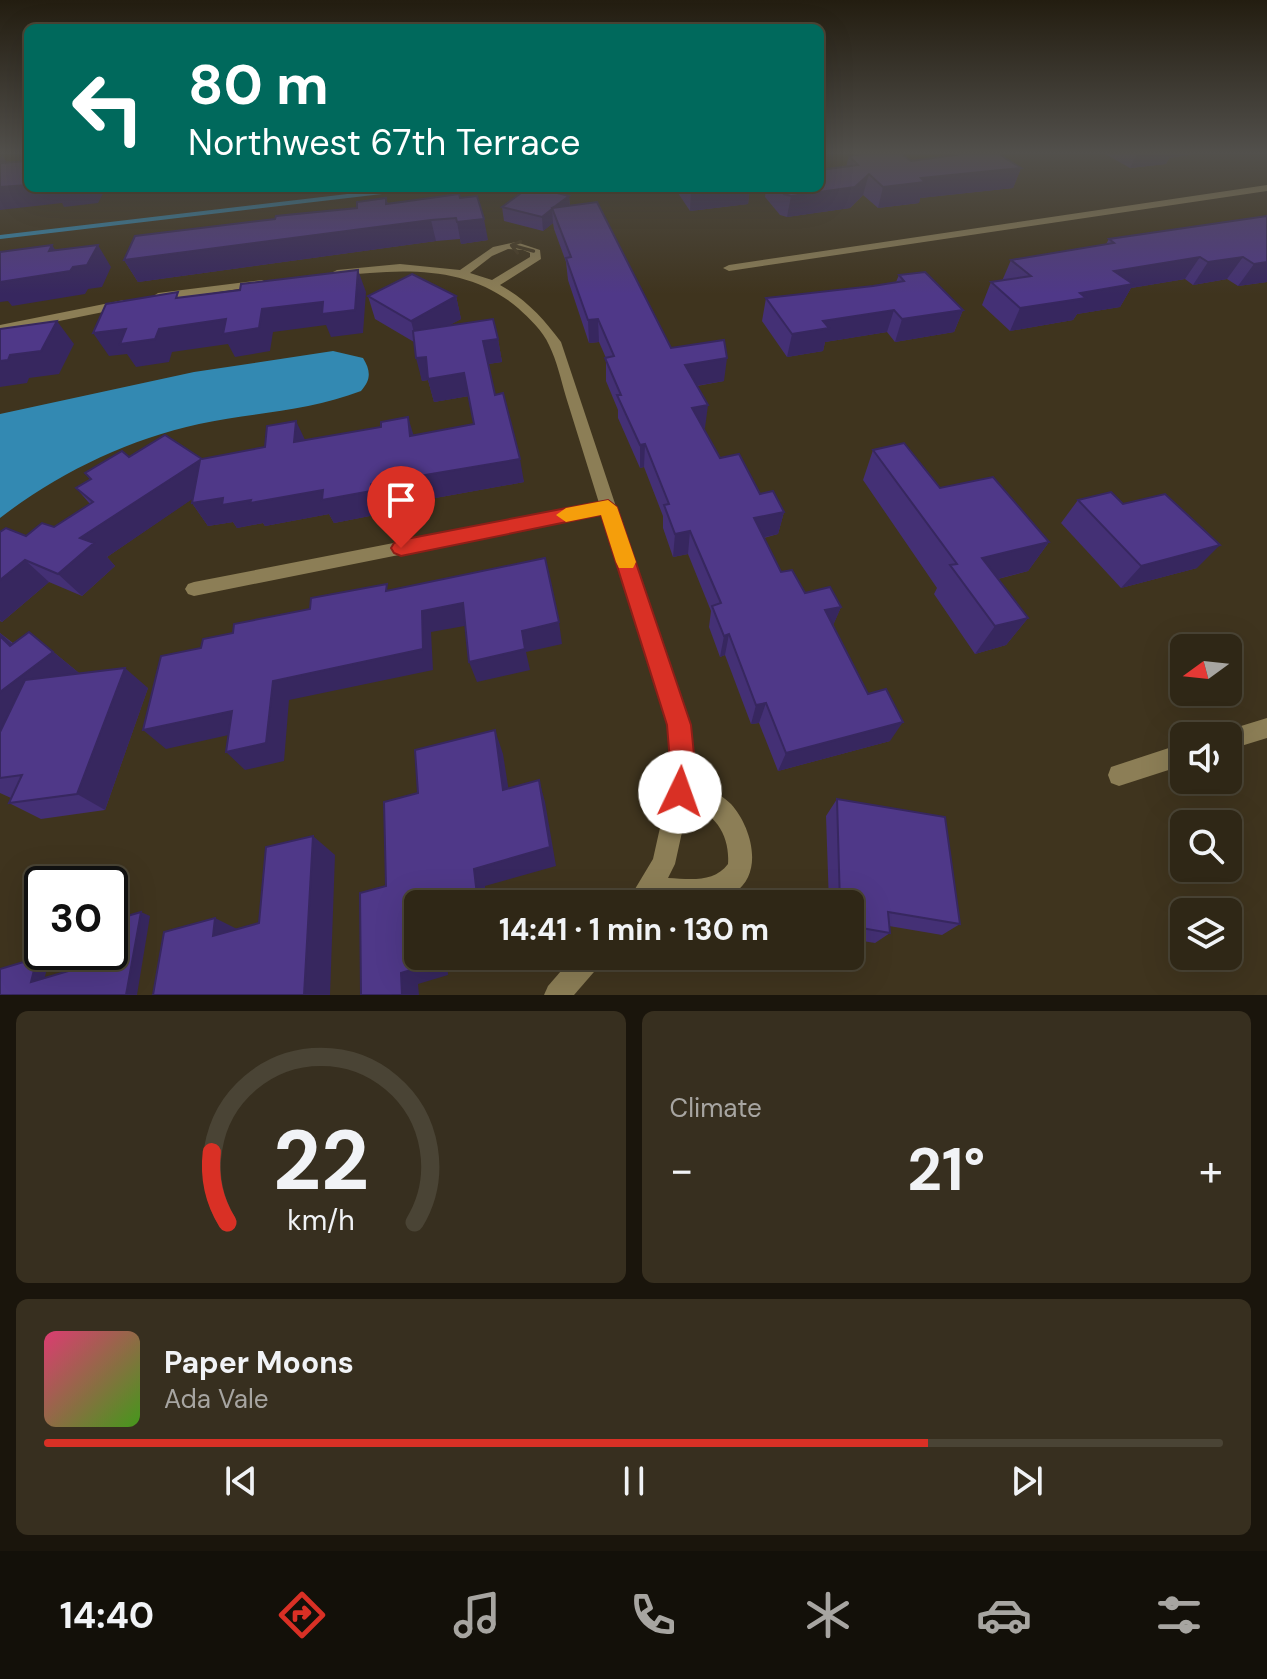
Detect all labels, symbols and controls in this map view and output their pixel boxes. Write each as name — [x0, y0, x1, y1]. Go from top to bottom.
text: 80 m — [188, 48, 329, 121]
icon: left — [56, 56, 160, 160]
text: Northwest 67th Terrace — [188, 119, 581, 166]
one-way arrow — [510, 240, 535, 255]
pin — [367, 466, 435, 548]
icon: arrive — [379, 478, 423, 522]
north arrow — [1170, 634, 1242, 706]
map controls — [1170, 634, 1242, 970]
button: sound — [1170, 722, 1242, 794]
position arrow — [638, 750, 722, 834]
button: search — [1170, 810, 1242, 882]
speed limit sign: 30 — [24, 866, 128, 970]
button: layers — [1170, 898, 1242, 970]
text: 14:41 · 1 min · 130 m — [499, 910, 769, 949]
text: Climate — [670, 1091, 762, 1125]
text: 22 — [273, 1106, 369, 1215]
text: 21° — [907, 1130, 985, 1209]
text: − — [670, 1141, 694, 1199]
text: + — [1199, 1141, 1223, 1199]
text: km/h — [287, 1202, 355, 1239]
text: Paper Moons — [164, 1343, 354, 1382]
text: Ada Vale — [164, 1382, 269, 1416]
icon: previous — [219, 1459, 263, 1503]
icon: pause — [612, 1459, 656, 1503]
icon: next — [1005, 1459, 1049, 1503]
icon: directions — [274, 1587, 330, 1643]
icon: music — [449, 1587, 505, 1643]
icon: phone — [625, 1587, 681, 1643]
icon: climate — [800, 1587, 856, 1643]
icon: car — [976, 1587, 1032, 1643]
icon: filters — [1151, 1587, 1207, 1643]
text: 14:40 — [60, 1592, 154, 1639]

